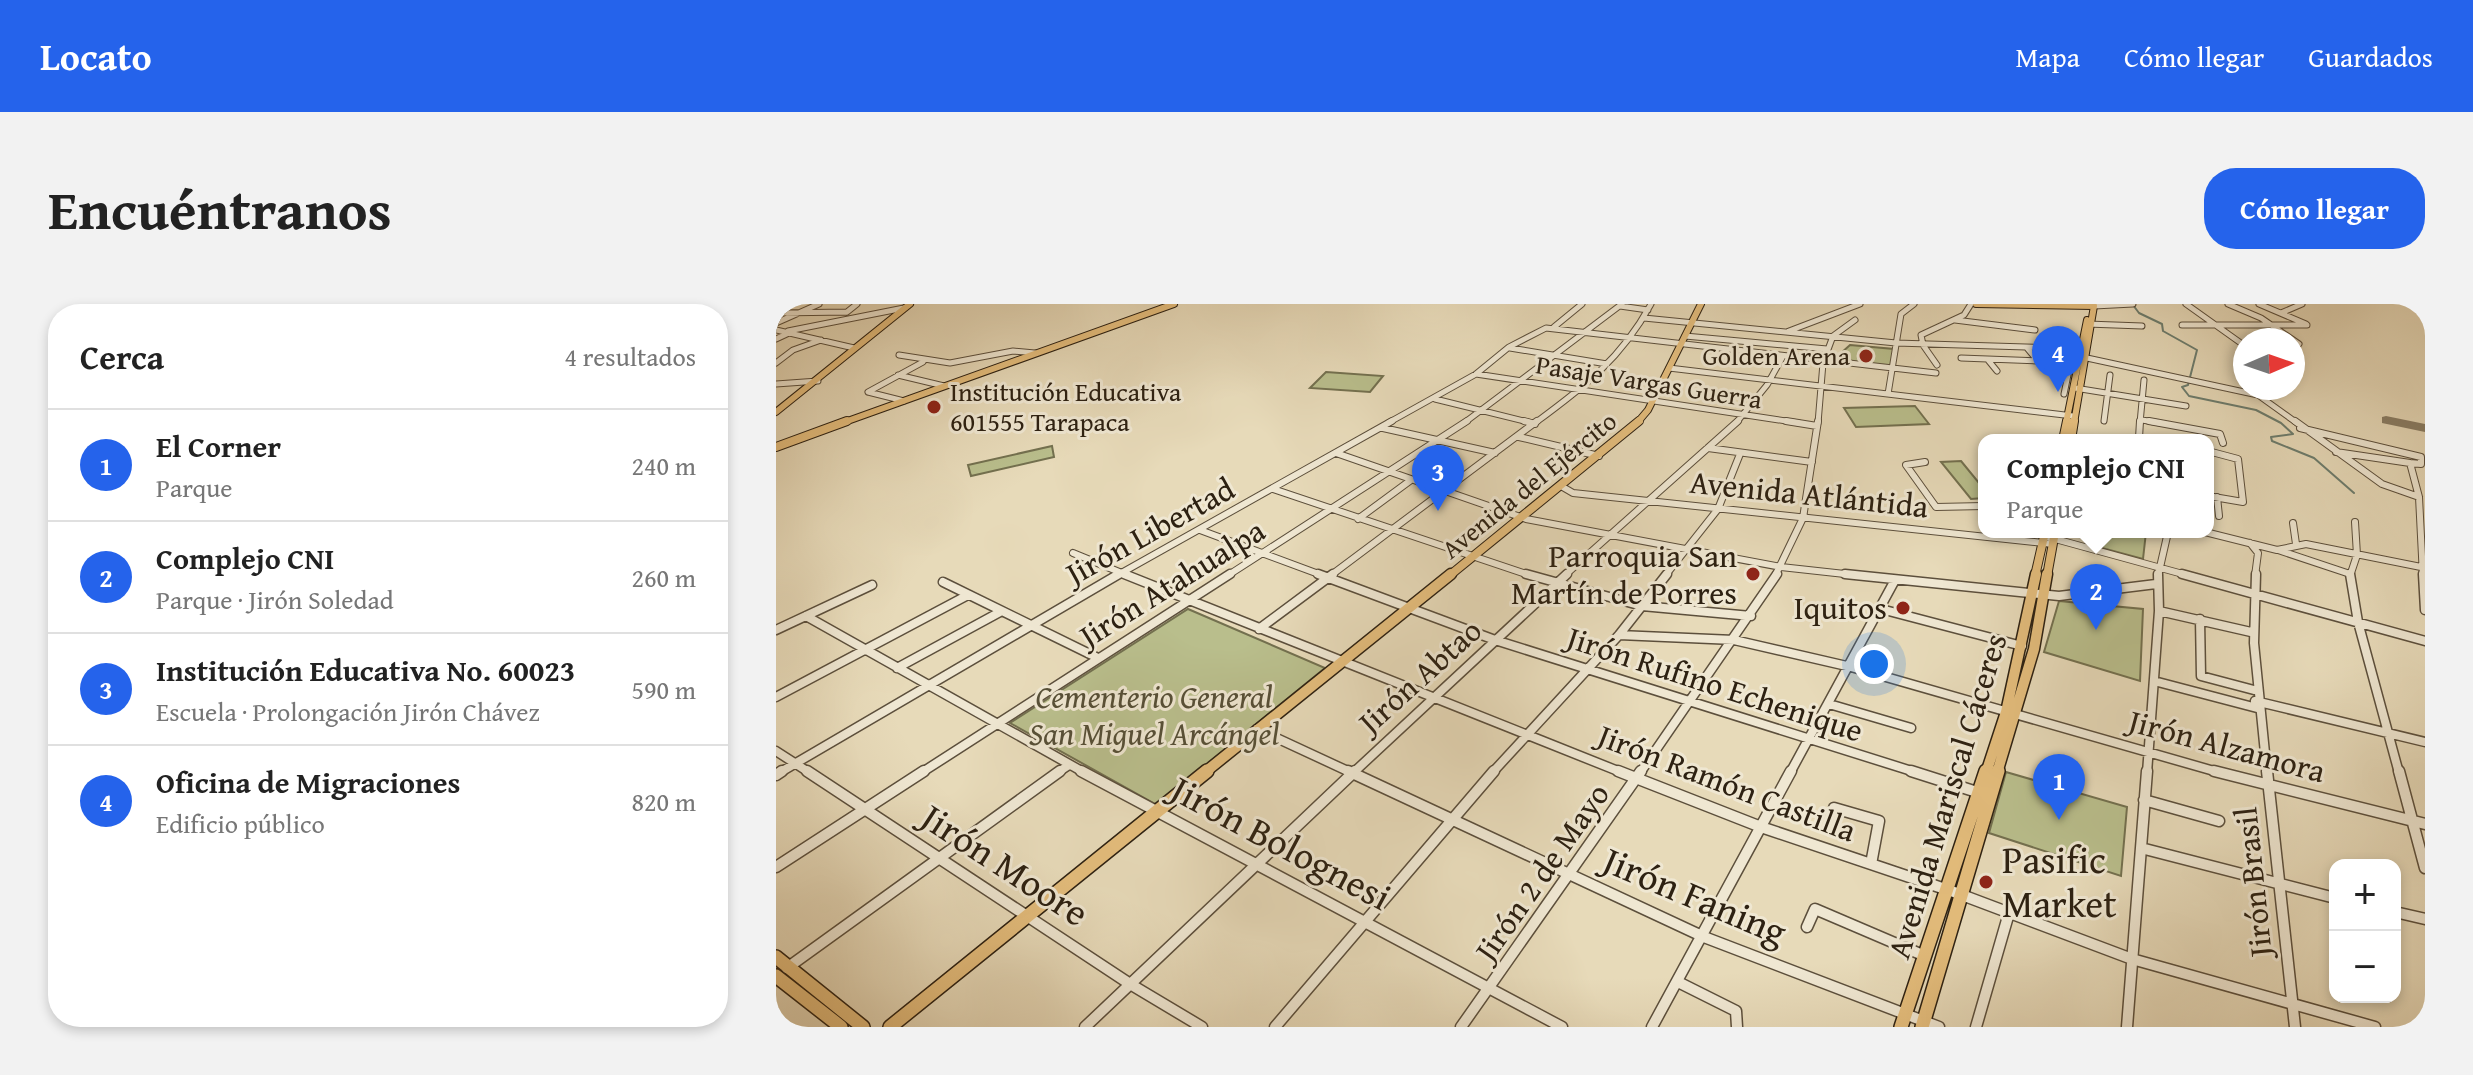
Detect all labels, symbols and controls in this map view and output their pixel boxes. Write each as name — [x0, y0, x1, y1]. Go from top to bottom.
text: Locato — [40, 28, 152, 84]
text: Mapa — [2015, 36, 2080, 77]
text: Cómo llegar — [2124, 36, 2264, 77]
text: Guardados — [2308, 36, 2433, 77]
text: Encuéntranos — [48, 167, 392, 250]
button: Cómo llegar — [2204, 168, 2425, 249]
pin: 4 — [2032, 326, 2084, 392]
north arrow — [2233, 328, 2305, 400]
text: Cerca — [80, 332, 164, 381]
place label: Golden Arena — [1703, 336, 1851, 375]
text: 4 resultados — [565, 337, 696, 376]
street label: Pasaje Vargas Guerra — [1533, 344, 1766, 419]
marker: Golden Arena — [1857, 347, 1875, 365]
place label: Institución Educativa 601555 Tarapaca — [950, 372, 1182, 441]
marker: Institución Educativa 601555 Tarapaca — [925, 398, 943, 416]
street label: Avenida del Ejército — [1433, 402, 1625, 568]
text: El Corner — [156, 424, 281, 468]
popup — [1978, 434, 2214, 538]
pin: 3 — [1412, 445, 1464, 511]
text: Complejo CNI — [2007, 445, 2185, 489]
text: 1 — [99, 446, 113, 485]
text: 240 m — [631, 446, 696, 485]
street label: Avenida Atlántida — [1688, 458, 1931, 529]
street label: Jirón Libertad — [1053, 465, 1243, 598]
text: Parque — [156, 468, 233, 507]
text: Parque — [2007, 489, 2083, 528]
street label: Jirón Atahualpa — [1066, 507, 1274, 661]
place label: Parroquia San Martín de Porres — [1511, 532, 1737, 616]
text: Complejo CNI — [156, 536, 334, 580]
text: 2 — [99, 558, 113, 597]
text: 260 m — [631, 558, 696, 597]
pin: 2 — [2070, 564, 2122, 630]
marker: Parroquia San Martín de Porres — [1744, 565, 1762, 583]
text: Parque · Jirón Soledad — [156, 580, 394, 619]
place label: Iquitos — [1794, 584, 1887, 631]
marker: Iquitos — [1894, 599, 1912, 617]
street label: Jirón Abtao — [1344, 607, 1492, 747]
street label: Jirón Rufino Echenique — [1557, 612, 1869, 754]
street label: Avenida Mariscal Cáceres — [1875, 627, 2018, 964]
your location — [1854, 644, 1894, 684]
text: Institución Educativa No. 60023 — [156, 648, 575, 692]
text: 3 — [99, 670, 113, 709]
text: 590 m — [631, 670, 696, 709]
park label: Cementerio General San Miguel Arcángel — [1029, 673, 1279, 757]
text: Escuela · Prolongación Jirón Chávez — [156, 692, 540, 731]
street label: Jirón Alzamora — [2120, 696, 2331, 794]
street label: Jirón Ramón Castilla — [1587, 710, 1863, 853]
pin: 1 — [2033, 754, 2085, 820]
street label: Jirón Bolognesi — [1158, 759, 1402, 924]
text: Oficina de Migraciones — [156, 760, 460, 804]
street label: Jirón 2 de Mayo — [1460, 773, 1621, 974]
text: 4 — [99, 782, 113, 821]
text: 820 m — [631, 782, 696, 821]
street label: Jirón Moore — [907, 787, 1101, 939]
text: Edificio público — [156, 804, 325, 843]
street label: Jirón Brasil — [2221, 805, 2284, 963]
street label: Jirón Faning — [1591, 830, 1796, 959]
place label: Pasific Market — [2002, 831, 2117, 931]
map controls — [2329, 859, 2401, 1003]
button: + — [2329, 859, 2401, 931]
marker: Pasific Market — [1977, 873, 1995, 891]
button: − — [2329, 931, 2401, 1003]

